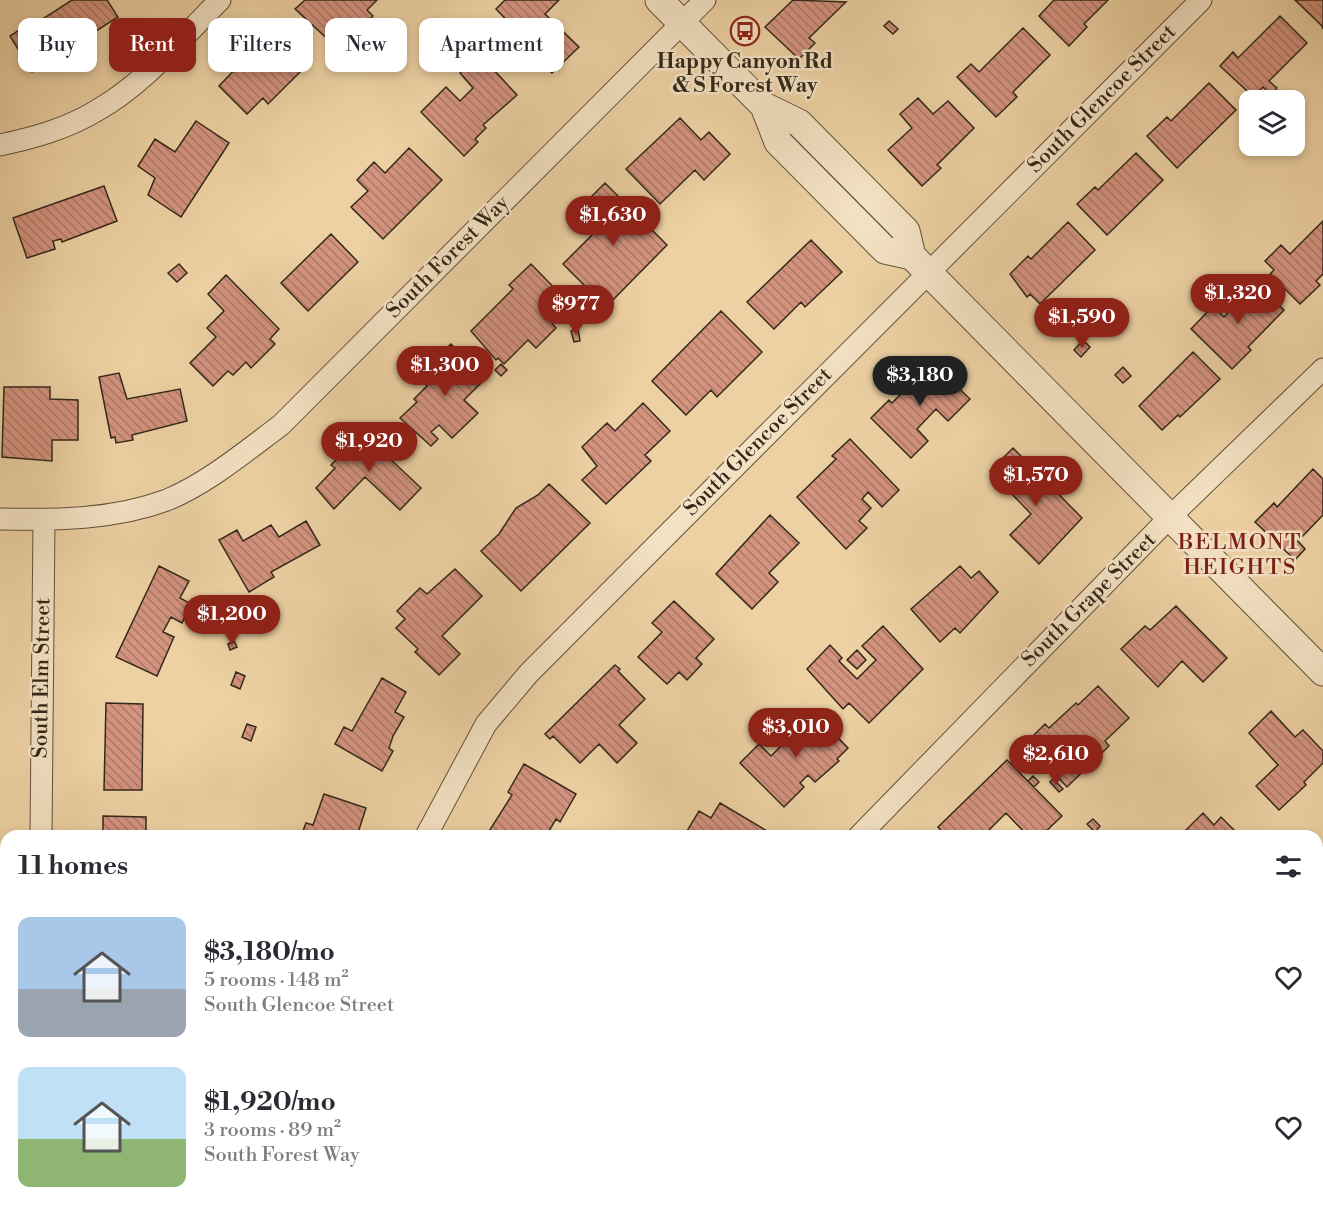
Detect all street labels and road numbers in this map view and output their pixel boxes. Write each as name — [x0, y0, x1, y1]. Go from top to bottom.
street label: South Glencoe Street — [1022, 19, 1182, 179]
street label: South Forest Way — [381, 189, 516, 324]
street label: South Glencoe Street — [678, 362, 838, 522]
street label: South Grape Street — [1016, 527, 1162, 673]
street label: South Elm Street — [28, 597, 56, 759]

